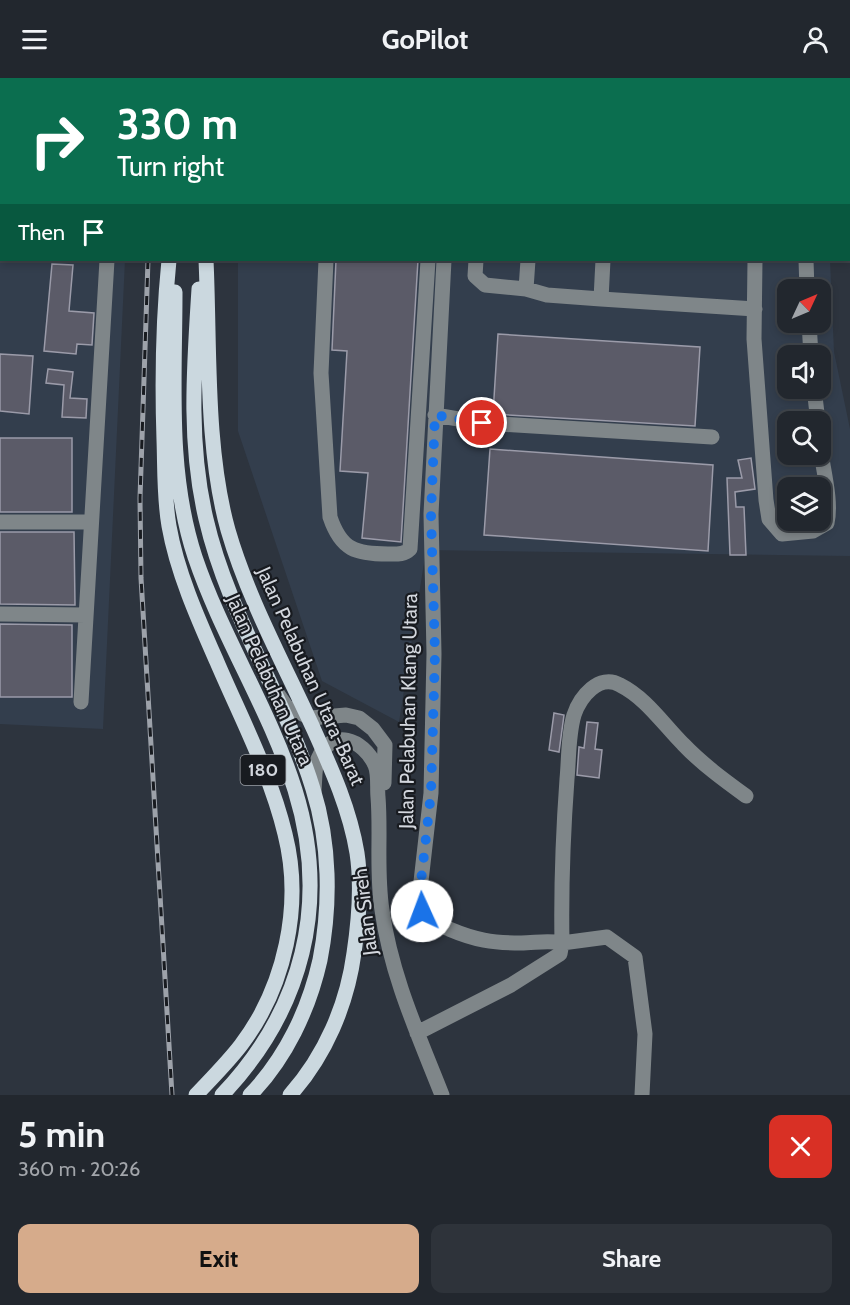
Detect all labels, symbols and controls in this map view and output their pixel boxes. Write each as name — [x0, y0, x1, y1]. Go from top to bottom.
icon: menu — [18, 23, 51, 56]
text: GoPilot — [382, 23, 468, 56]
icon: person — [799, 23, 832, 56]
text: 330 m — [117, 98, 238, 150]
icon: right — [18, 102, 96, 180]
text: Turn right — [117, 150, 224, 183]
icon: arrive — [77, 216, 110, 249]
text: Then — [18, 219, 65, 246]
north arrow — [777, 279, 831, 333]
map controls — [777, 279, 831, 531]
button: sound — [777, 345, 831, 399]
pin — [456, 397, 507, 448]
icon: arrive — [465, 406, 498, 439]
button: search — [777, 411, 831, 465]
button: layers — [777, 477, 831, 531]
street label: Jalan Pelabuhan Utara-Barat — [252, 563, 370, 789]
street label: Jalan Pelabuhan Utara — [222, 591, 318, 769]
street label: Jalan Pelabuhan Klang Utara — [394, 593, 422, 830]
road number: 180 — [240, 755, 286, 785]
street label: Jalan Sireh — [348, 867, 382, 958]
position arrow — [390, 879, 454, 943]
text: 5 min — [18, 1112, 105, 1156]
button: close — [769, 1115, 832, 1178]
text: 360 m · 20:26 — [18, 1157, 140, 1181]
button: Exit — [18, 1224, 419, 1293]
button: Share — [431, 1224, 832, 1293]

